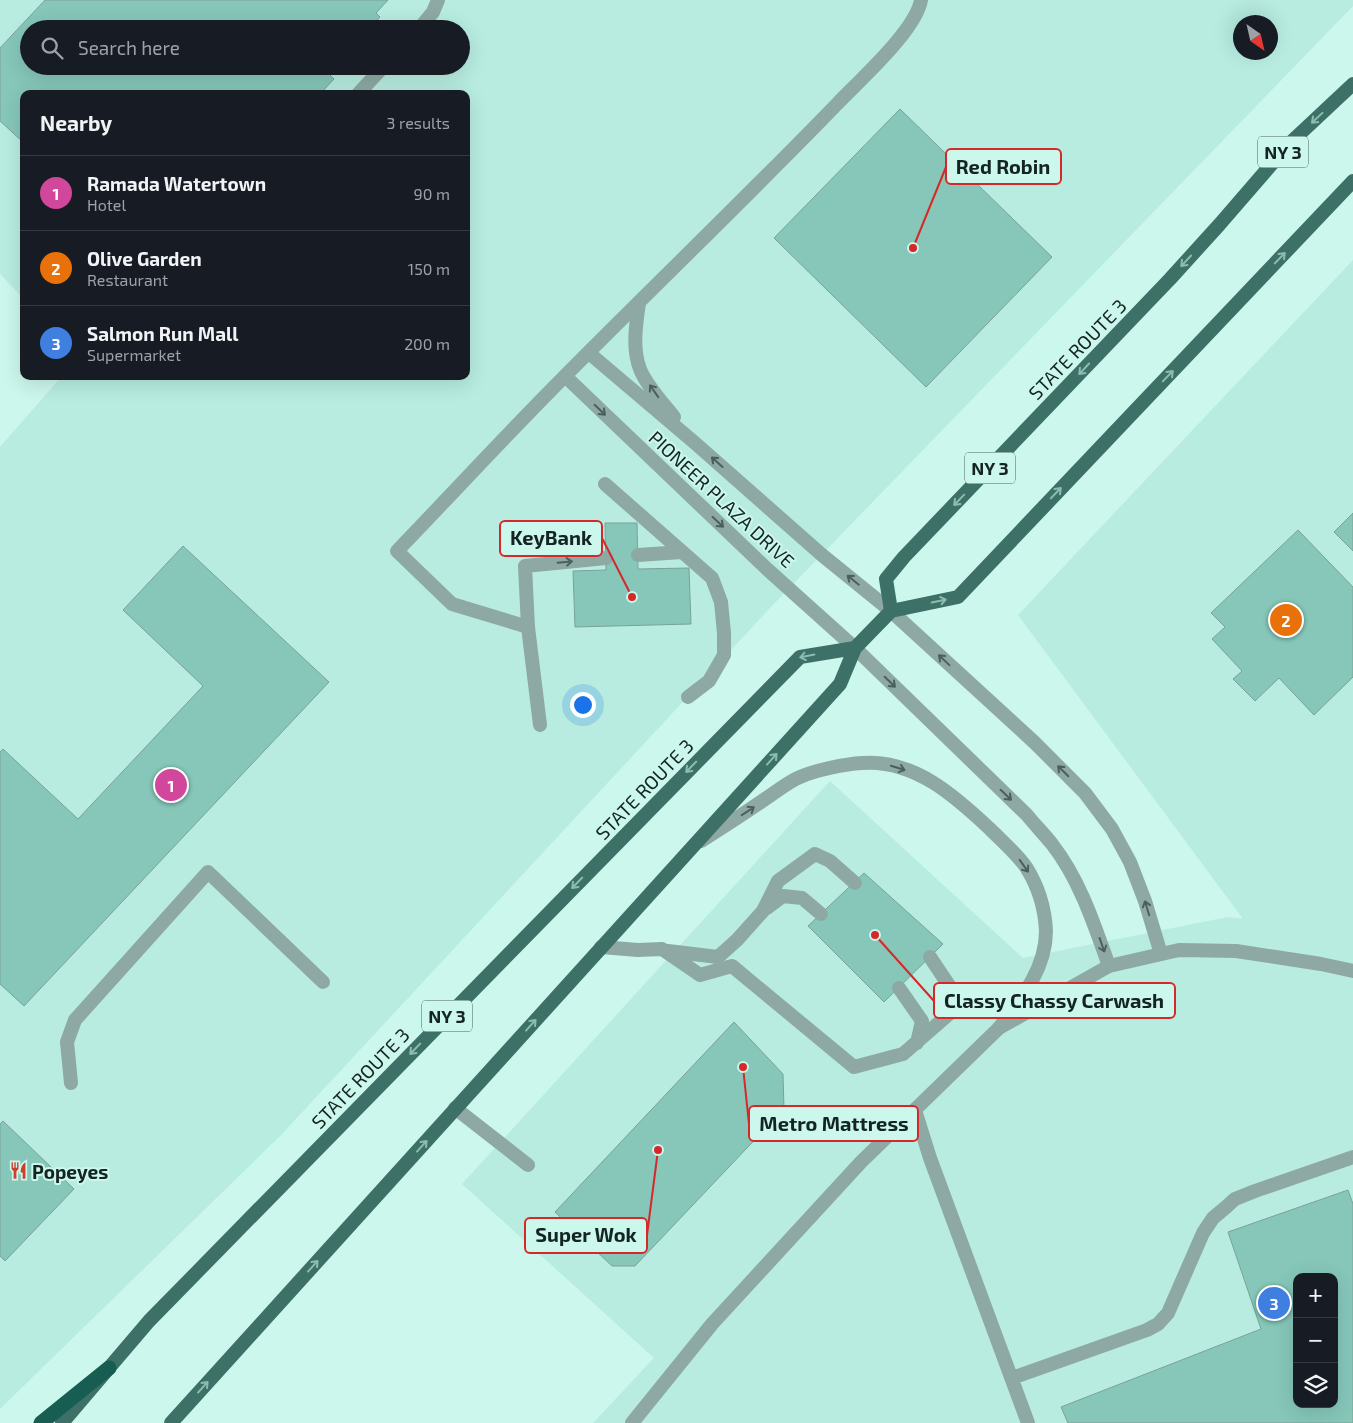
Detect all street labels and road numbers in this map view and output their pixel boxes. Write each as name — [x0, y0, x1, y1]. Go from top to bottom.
road number: NY 3 — [1258, 136, 1308, 168]
street label: STATE ROUTE 3 — [1023, 294, 1131, 404]
street label: PIONEER PLAZA DRIVE — [645, 426, 799, 572]
road number: NY 3 — [965, 452, 1015, 483]
street label: STATE ROUTE 3 — [590, 734, 698, 844]
road number: NY 3 — [422, 1000, 472, 1032]
street label: STATE ROUTE 3 — [306, 1023, 414, 1133]

